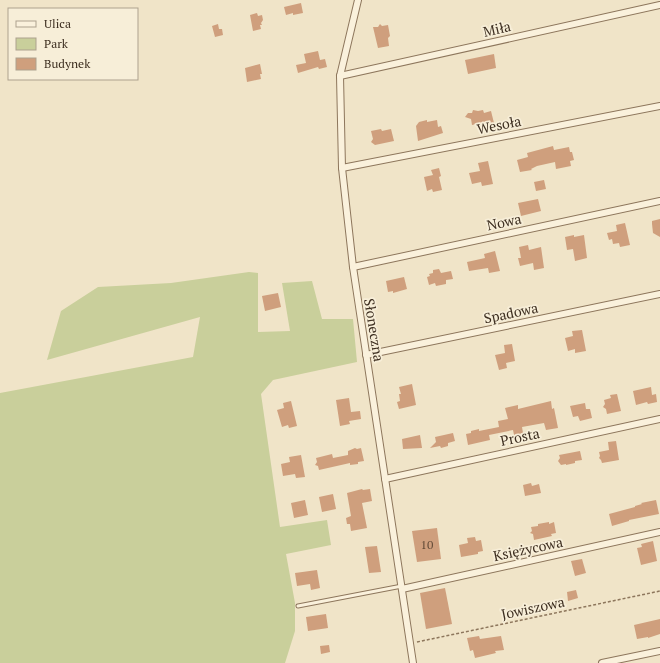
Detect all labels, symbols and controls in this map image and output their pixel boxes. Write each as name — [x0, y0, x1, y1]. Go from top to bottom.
legend — [8, 8, 138, 80]
text: Ulica — [44, 16, 71, 31]
street label: Miła — [481, 16, 513, 41]
text: Park — [44, 36, 69, 51]
text: Budynek — [44, 56, 91, 71]
street label: Wesoła — [475, 111, 523, 138]
street label: Nowa — [485, 209, 523, 234]
street label: Słoneczna — [360, 297, 389, 363]
street label: Spadowa — [482, 297, 540, 328]
street label: Prosta — [498, 423, 541, 450]
street label: Księżycowa — [491, 532, 565, 565]
house number: 10 — [421, 537, 433, 552]
street label: Jowiszowa — [499, 592, 566, 623]

